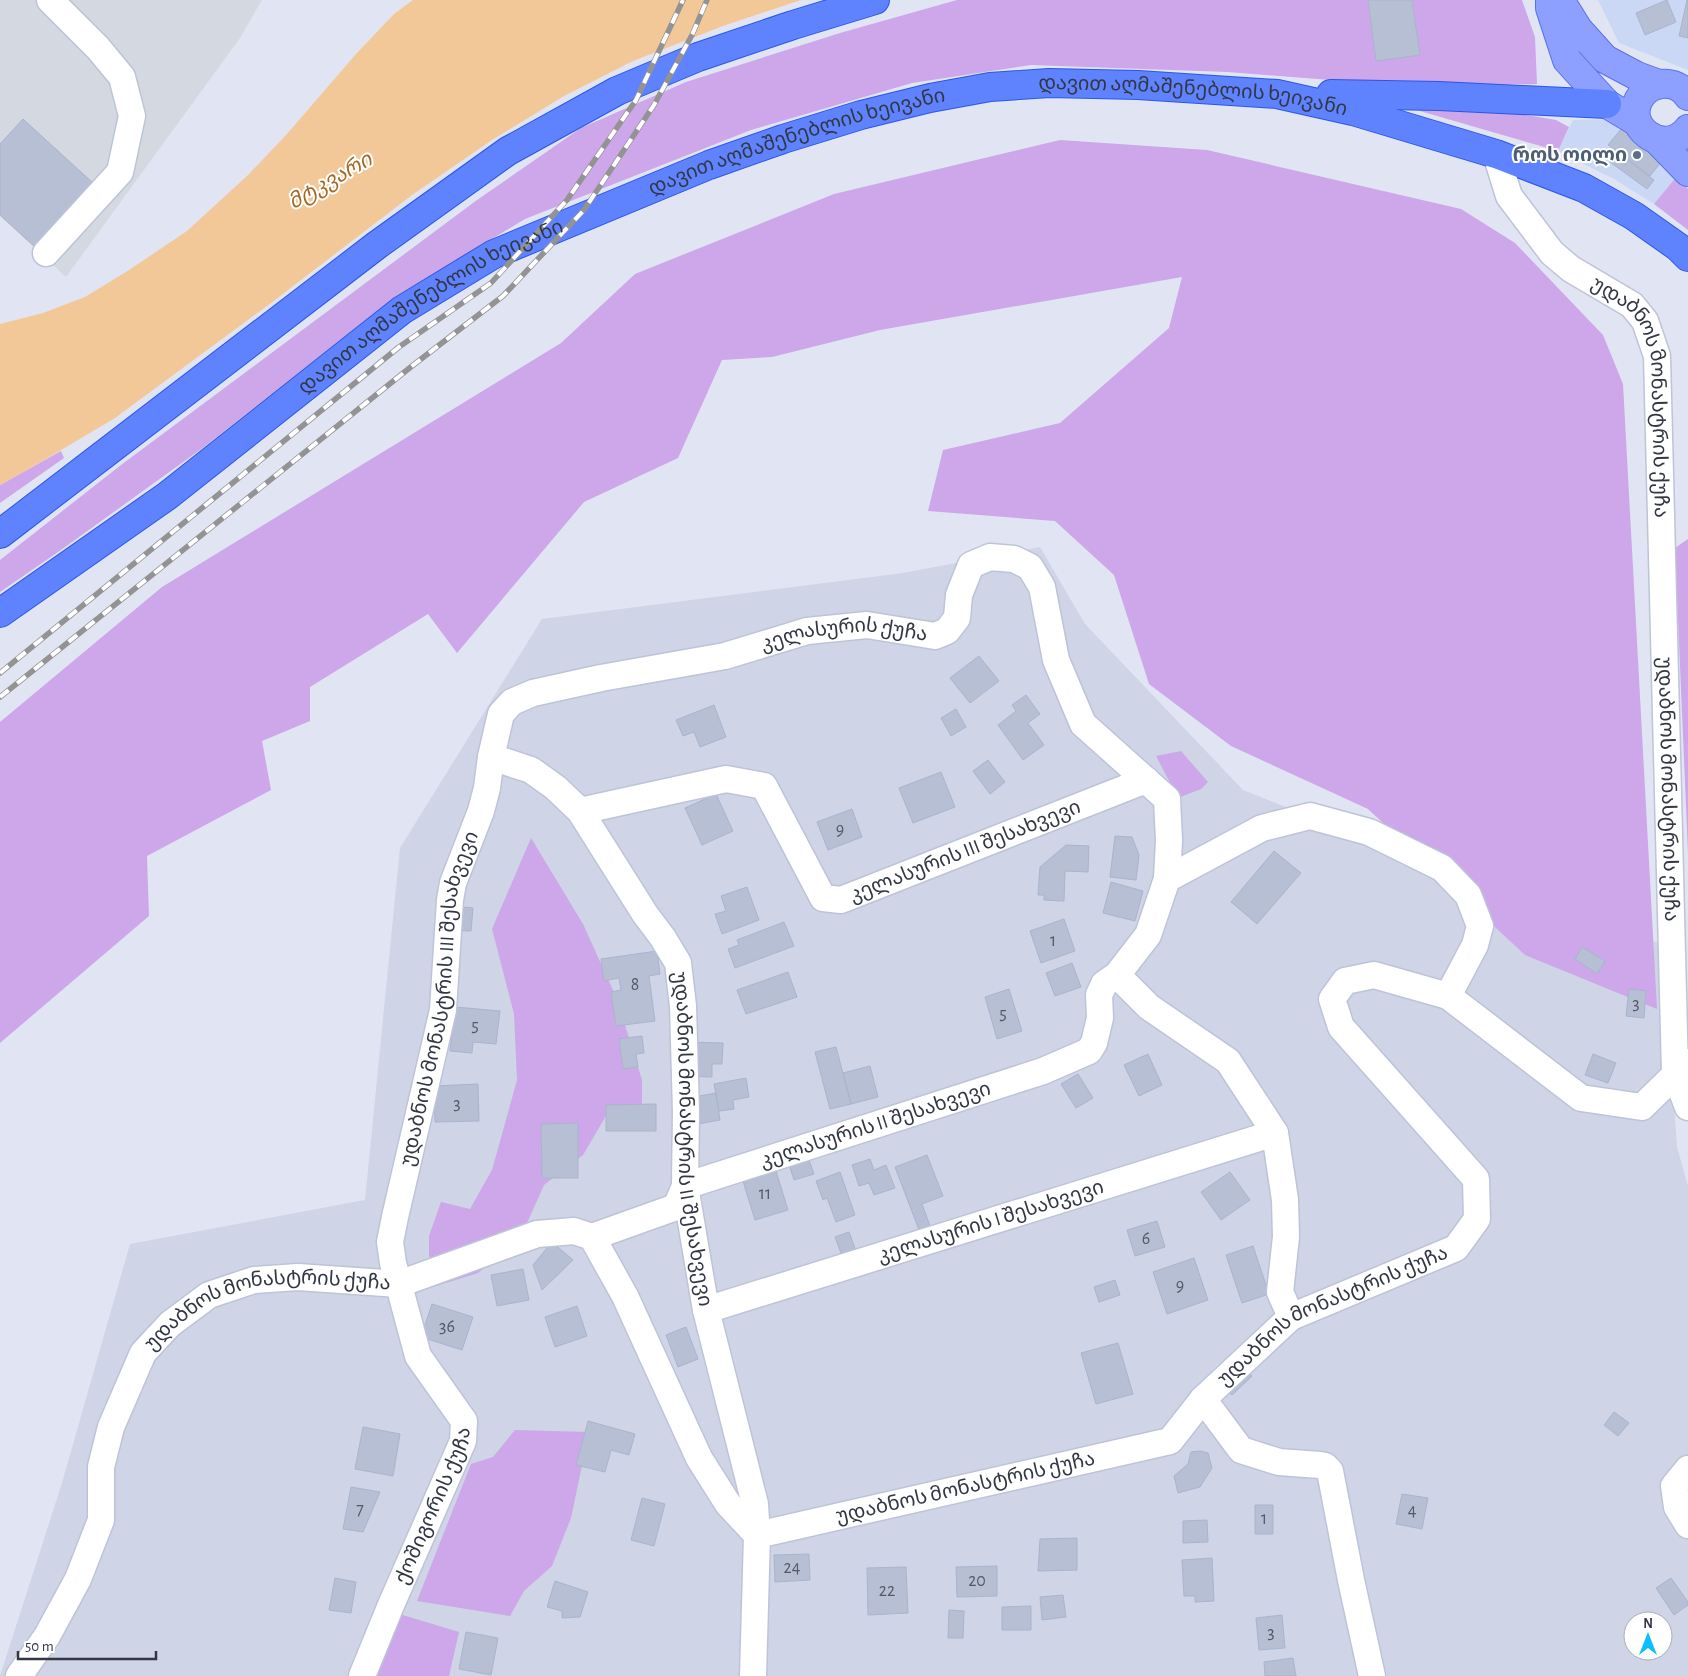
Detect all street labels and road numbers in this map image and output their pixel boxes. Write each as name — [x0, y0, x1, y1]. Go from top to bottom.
street label: დავით აღმაშენებლის ხეივანი — [1038, 73, 1349, 119]
street label: დავით აღმაშენებლის ხეივანი — [646, 85, 947, 201]
street label: დავით აღმაშენებლის ხეივანი — [295, 216, 566, 399]
street label: უდაბნოს მონასტრის ქუჩა — [1587, 273, 1671, 518]
street label: კელასურის ქუჩა — [758, 615, 929, 656]
street label: უდაბნოს მონასტრის ქუჩა — [1653, 657, 1681, 922]
street label: კელასურის III შესახვევი — [847, 797, 1083, 907]
street label: უდაბნოს მონასტრის III შესახვევი — [397, 828, 482, 1168]
street label: უდაბნოს მონასტრის II შესახვევი — [668, 970, 715, 1308]
street label: კელასურის II შესახვევი — [757, 1078, 993, 1172]
street label: კელასურის I შესახვევი — [875, 1177, 1106, 1267]
street label: უდაბნოს მონასტრის ქუჩა — [1214, 1243, 1451, 1391]
street label: უდაბნოს მონასტრის ქუჩა — [141, 1267, 391, 1355]
street label: ქოშიგორის ქუჩა — [391, 1427, 474, 1587]
street label: უდაბნოს მონასტრის ქუჩა — [834, 1448, 1097, 1528]

